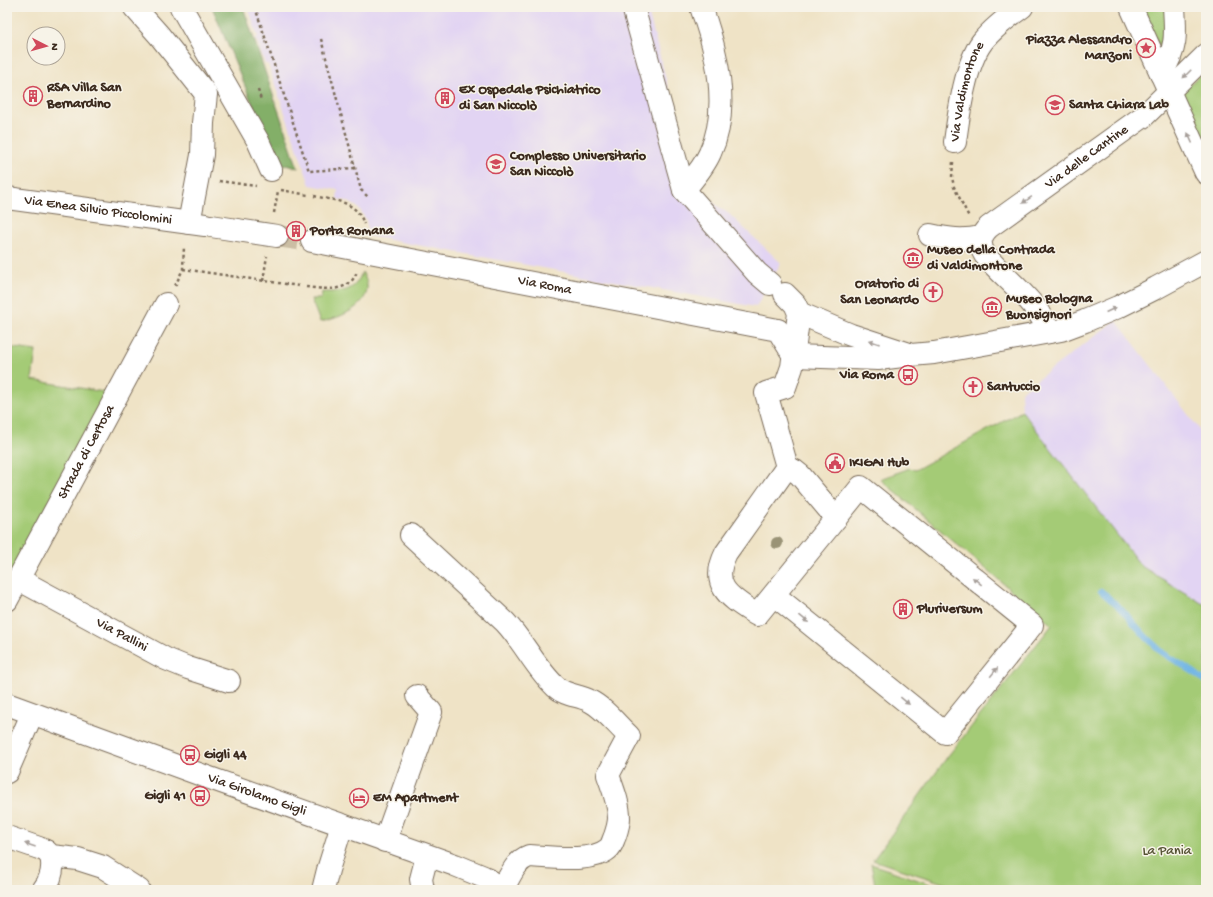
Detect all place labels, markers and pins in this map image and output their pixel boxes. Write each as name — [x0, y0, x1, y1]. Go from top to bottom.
place label: Piazza Alessandro Manzoni — [1025, 32, 1133, 65]
place icon: Piazza Alessandro Manzoni — [1135, 37, 1157, 59]
place label: RSA Villa San Bernardino — [46, 80, 122, 113]
place label: Ex Ospedale Psichiatrico di San Niccolò — [459, 82, 601, 115]
building icon: RSA Villa San Bernardino — [22, 85, 44, 107]
building icon: Ex Ospedale Psichiatrico di San Niccolò — [434, 87, 456, 109]
school or university icon: Santa Chiara Lab — [1044, 94, 1066, 116]
place label: Santa Chiara Lab — [1069, 97, 1170, 114]
place label: Complesso Universitario San Niccolò — [509, 148, 647, 181]
school or university icon: Complesso Universitario San Niccolò — [485, 153, 507, 175]
building icon: Porta Romana — [285, 220, 307, 242]
place label: Porta Romana — [309, 223, 395, 240]
place label: Museo della Contrada di Valdimontone — [927, 242, 1056, 275]
museum icon: Museo della Contrada di Valdimontone — [902, 247, 924, 269]
place label: Oratorio di San Leonardo — [840, 276, 920, 309]
church icon: Oratorio di San Leonardo — [922, 281, 944, 303]
place label: Museo Bologna Buonsignori — [1005, 291, 1094, 324]
museum icon: Museo Bologna Buonsignori — [981, 296, 1003, 318]
bus stop icon: Via Roma — [897, 364, 919, 386]
place label: Via Roma — [839, 367, 895, 384]
church icon: Santuccio — [962, 376, 984, 398]
place label: Santuccio — [987, 379, 1041, 396]
public building icon: IKIGAI Hub — [824, 452, 846, 474]
place label: IKIGAI Hub — [849, 455, 910, 472]
building icon: Pluriversum — [892, 598, 914, 620]
place label: Pluriversum — [916, 601, 982, 618]
bus stop icon: Gigli 44 — [179, 744, 201, 766]
place label: Gigli 44 — [204, 747, 247, 764]
bus stop icon: Gigli 41 — [189, 785, 211, 807]
hotel icon: EM Apartment — [348, 787, 370, 809]
place label: Gigli 41 — [144, 788, 186, 805]
place label: EM Apartment — [373, 790, 459, 807]

